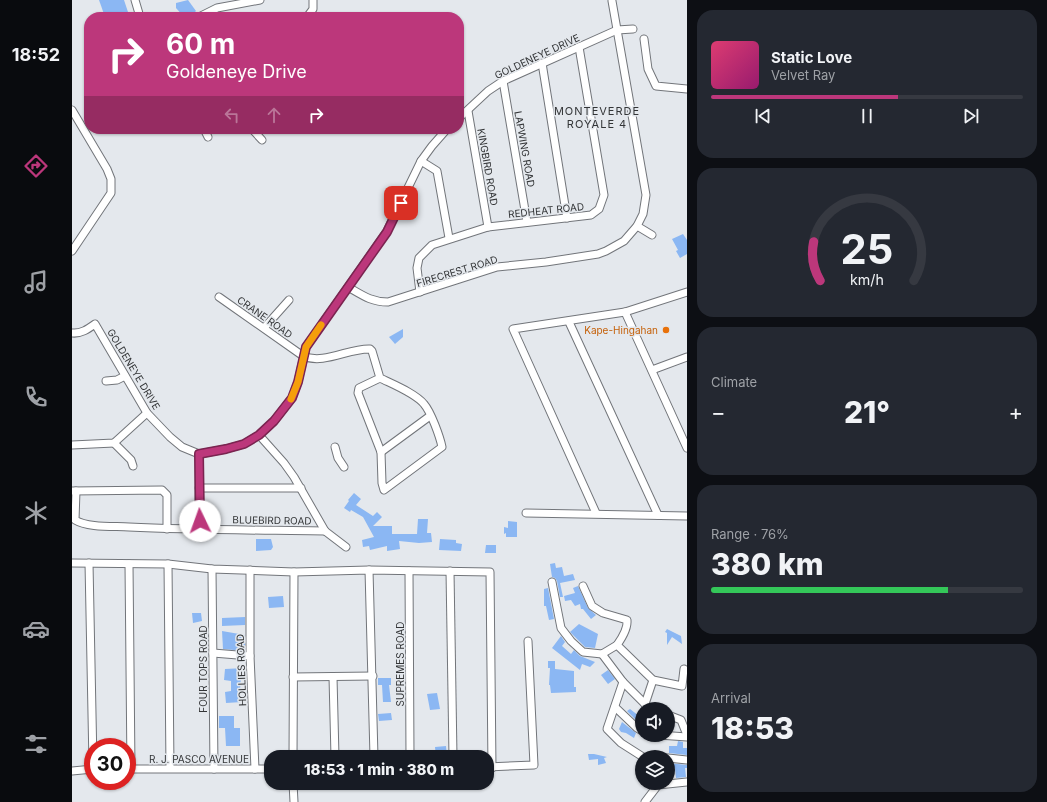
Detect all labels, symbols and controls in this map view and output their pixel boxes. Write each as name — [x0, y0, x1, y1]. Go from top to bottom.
text: 60 m — [166, 27, 235, 61]
icon: right — [100, 28, 152, 80]
street label: GOLDENEYE DRIVE — [493, 31, 581, 81]
text: 18:52 — [12, 44, 60, 65]
text: Static Love — [771, 48, 852, 67]
text: Goldeneye Drive — [166, 61, 307, 82]
text: Velvet Ray — [771, 67, 835, 83]
icon: left — [221, 104, 243, 126]
icon: ahead — [263, 104, 285, 126]
icon: right — [305, 104, 327, 126]
district label: MONTEVERDE ROYALE 4 — [554, 104, 640, 131]
icon: previous — [752, 105, 774, 127]
icon: pause — [856, 105, 878, 127]
icon: next — [960, 105, 982, 127]
street label: LAPWING ROAD — [512, 110, 538, 188]
street label: KINGBIRD ROAD — [475, 128, 501, 206]
icon: directions — [22, 152, 50, 180]
pin — [384, 186, 418, 220]
icon: arrive — [390, 192, 412, 214]
street label: REDHEAT ROAD — [507, 200, 585, 220]
text: 25 — [841, 223, 893, 273]
street label: FIRECREST ROAD — [415, 253, 499, 289]
icon: music — [22, 268, 50, 296]
text: km/h — [850, 270, 884, 287]
street label: CRANE ROAD — [235, 293, 295, 341]
place label: Kape-Hingahan — [584, 324, 658, 336]
marker: Kape-Hingahan — [661, 325, 671, 335]
street label: GOLDENEYE DRIVE — [105, 326, 163, 412]
text: Climate — [711, 374, 757, 390]
icon: phone — [22, 383, 50, 411]
text: 21° — [844, 394, 890, 430]
text: − — [711, 399, 726, 425]
text: + — [1008, 399, 1023, 425]
icon: climate — [22, 499, 50, 527]
position arrow — [179, 500, 221, 542]
street label: BLUEBIRD ROAD — [232, 513, 312, 527]
text: Range · 76% — [711, 526, 789, 542]
text: 380 km — [711, 546, 824, 582]
icon: car — [22, 615, 50, 643]
street label: SUPREMES ROAD — [394, 622, 406, 706]
street label: FOUR TOPS ROAD — [197, 625, 209, 713]
street label: HOLLIES ROAD — [234, 634, 248, 706]
text: Arrival — [711, 690, 751, 706]
map controls — [635, 702, 675, 790]
button: sound — [635, 702, 675, 742]
text: 18:53 — [711, 710, 794, 746]
icon: filters — [22, 730, 50, 758]
speed limit sign: 30 — [84, 738, 136, 790]
button: layers — [635, 750, 675, 790]
street label: R. J. PASCO AVENUE — [149, 753, 249, 765]
text: 18:53 · 1 min · 380 m — [304, 760, 454, 779]

